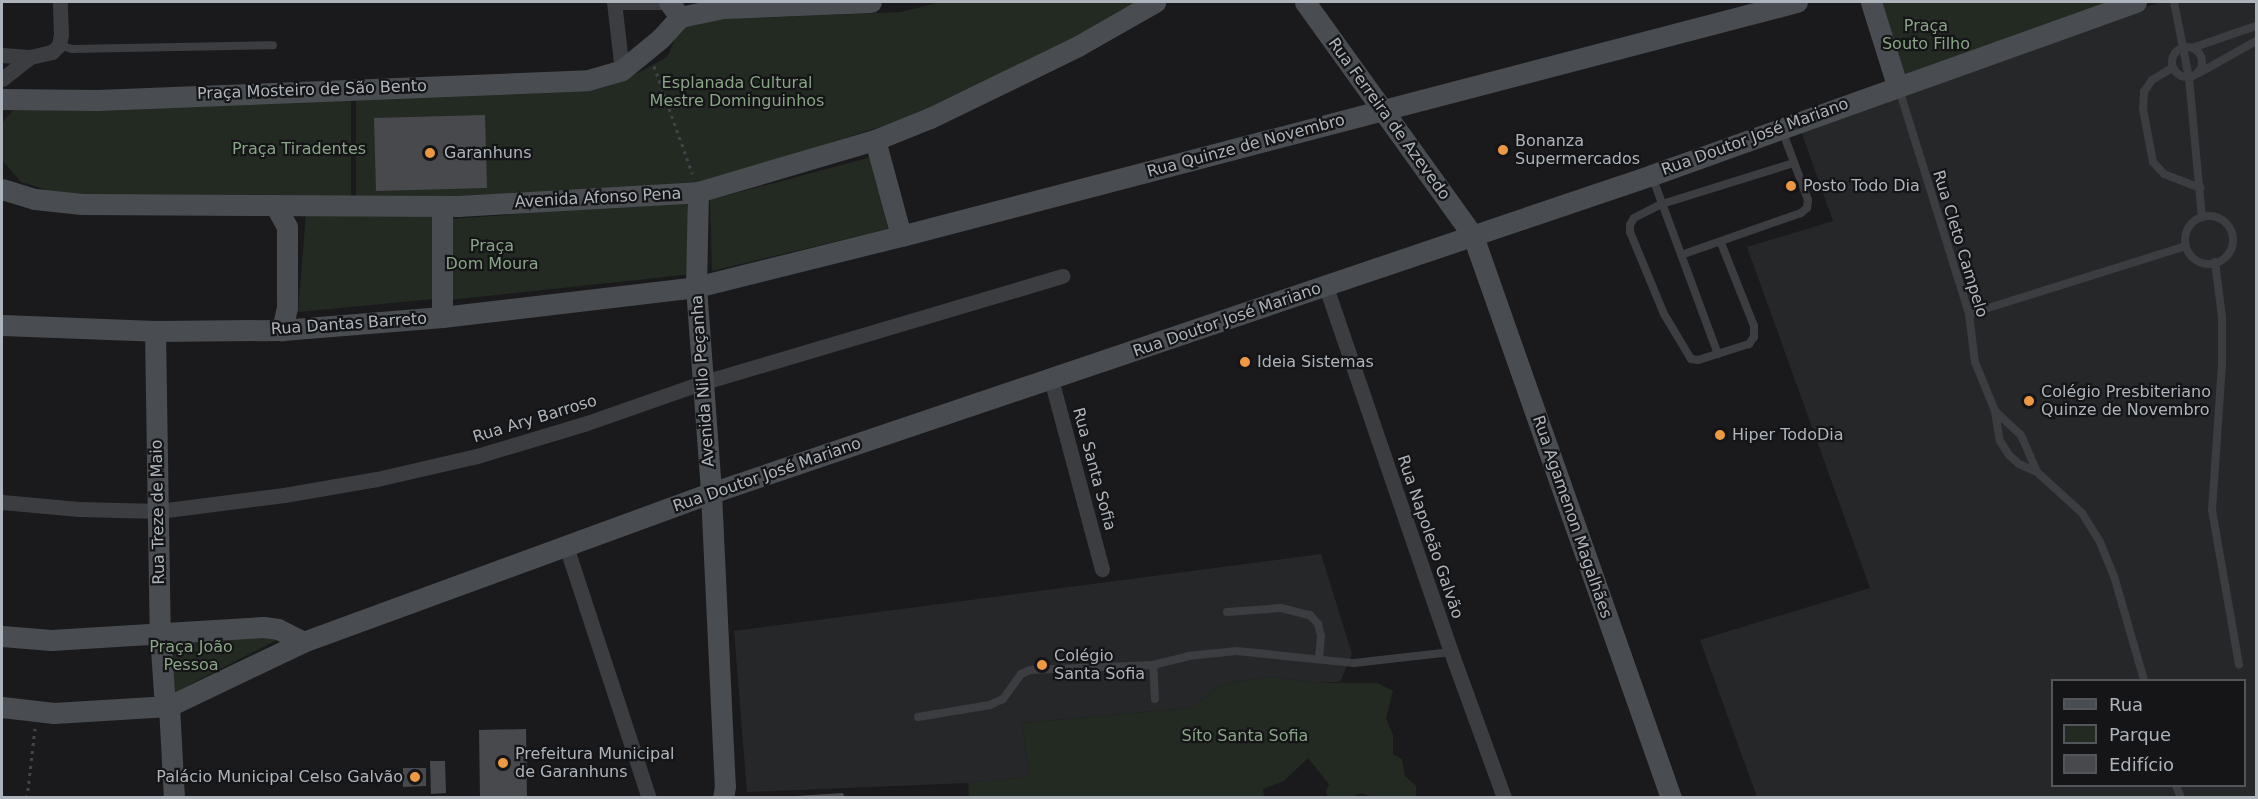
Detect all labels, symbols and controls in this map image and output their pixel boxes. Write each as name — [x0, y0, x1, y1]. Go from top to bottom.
park label: Praça Souto Filho — [1882, 16, 1970, 54]
street label: Rua Ferreira de Azevedo — [1324, 34, 1454, 204]
park label: Esplanada Cultural Mestre Dominguinhos — [650, 73, 824, 111]
street label: Praça Mosteiro de São Bento — [197, 76, 427, 104]
street label: Rua Doutor José Mariano — [1659, 94, 1851, 180]
street label: Rua Quinze de Novembro — [1145, 110, 1347, 182]
place label: Bonanza Supermercados — [1515, 131, 1640, 169]
park label: Praça Tiradentes — [232, 139, 366, 159]
place label: Garanhuns — [444, 143, 531, 163]
marker: Bonanza Supermercados — [1496, 143, 1510, 157]
marker: Garanhuns — [421, 144, 439, 162]
street label: Rua Cleto Campelo — [1928, 168, 1992, 320]
place label: Posto Todo Dia — [1803, 176, 1920, 196]
marker: Posto Todo Dia — [1784, 179, 1798, 193]
street label: Avenida Afonso Pena — [514, 184, 682, 212]
park label: Praça Dom Moura — [446, 236, 538, 274]
street label: Rua Doutor José Mariano — [1130, 279, 1324, 361]
street label: Avenida Nilo Peçanha — [687, 294, 719, 468]
street label: Rua Dantas Barreto — [270, 309, 428, 339]
place label: Ideia Sistemas — [1257, 352, 1374, 372]
marker: Ideia Sistemas — [1238, 355, 1252, 369]
place label: Colégio Presbiteriano Quinze de Novembro — [2041, 382, 2211, 420]
street label: Rua Ary Barroso — [471, 391, 599, 447]
marker: Colégio Presbiteriano Quinze de Novembro — [2022, 394, 2036, 408]
street label: Rua Santa Sofia — [1068, 405, 1120, 533]
street label: Rua Agamenon Magalhães — [1528, 413, 1616, 621]
place label: Hiper TodoDia — [1732, 425, 1844, 445]
marker: Hiper TodoDia — [1713, 428, 1727, 442]
street label: Rua Doutor José Mariano — [670, 434, 864, 516]
street label: Rua Treze de Maio — [147, 439, 169, 585]
street label: Rua Napoleão Galvão — [1393, 453, 1467, 621]
park label: Praça João Pessoa — [149, 637, 233, 675]
place label: Colégio Santa Sofia — [1054, 646, 1145, 684]
marker: Colégio Santa Sofia — [1035, 658, 1049, 672]
legend — [2051, 679, 2246, 787]
text: Rua — [2109, 694, 2143, 715]
text: Parque — [2109, 724, 2171, 745]
park label: Síto Santa Sofia — [1182, 726, 1308, 746]
place label: Prefeitura Municipal de Garanhuns — [515, 744, 674, 782]
text: Edifício — [2109, 754, 2174, 775]
marker: Prefeitura Municipal de Garanhuns — [496, 756, 510, 770]
place label: Palácio Municipal Celso Galvão — [156, 767, 403, 787]
marker: Palácio Municipal Celso Galvão — [408, 770, 422, 784]

